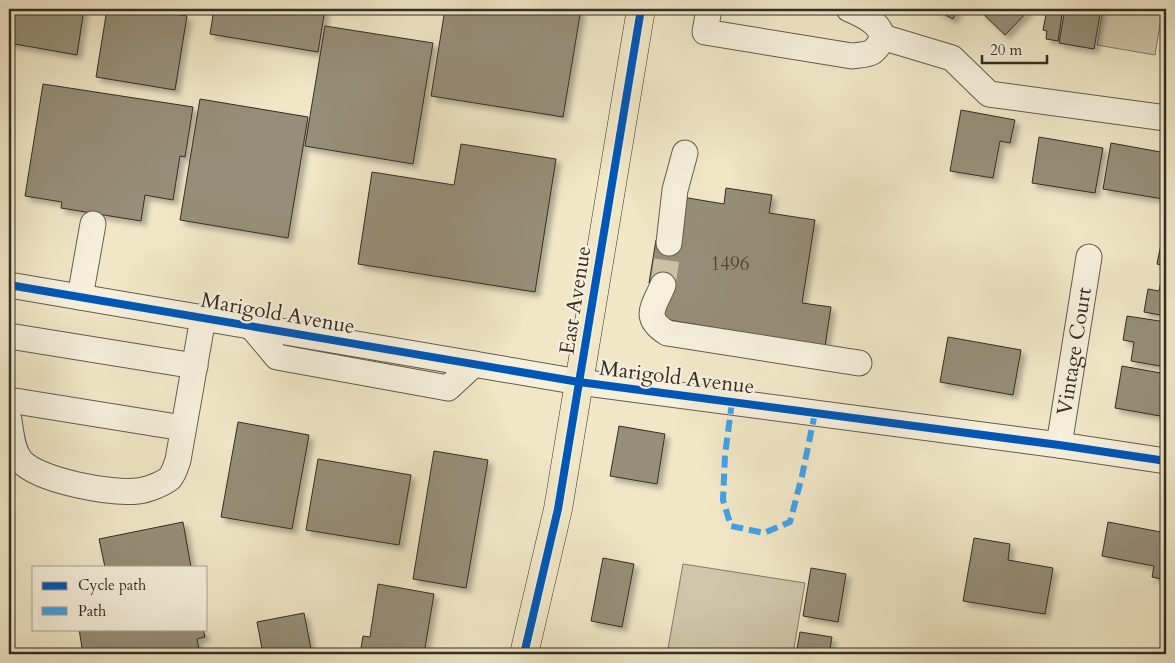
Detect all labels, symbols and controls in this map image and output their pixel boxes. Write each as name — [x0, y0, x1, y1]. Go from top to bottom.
scale bar — [982, 32, 1048, 64]
text: 20 m — [990, 40, 1022, 60]
street label: East Avenue — [553, 244, 598, 356]
house number: 1496 — [711, 251, 749, 277]
street label: Vintage Court — [1050, 285, 1099, 417]
street label: Marigold Avenue — [199, 286, 357, 341]
street label: Marigold Avenue — [598, 354, 756, 401]
legend — [32, 566, 208, 630]
text: Cycle path — [78, 575, 147, 595]
text: Path — [78, 601, 107, 621]

